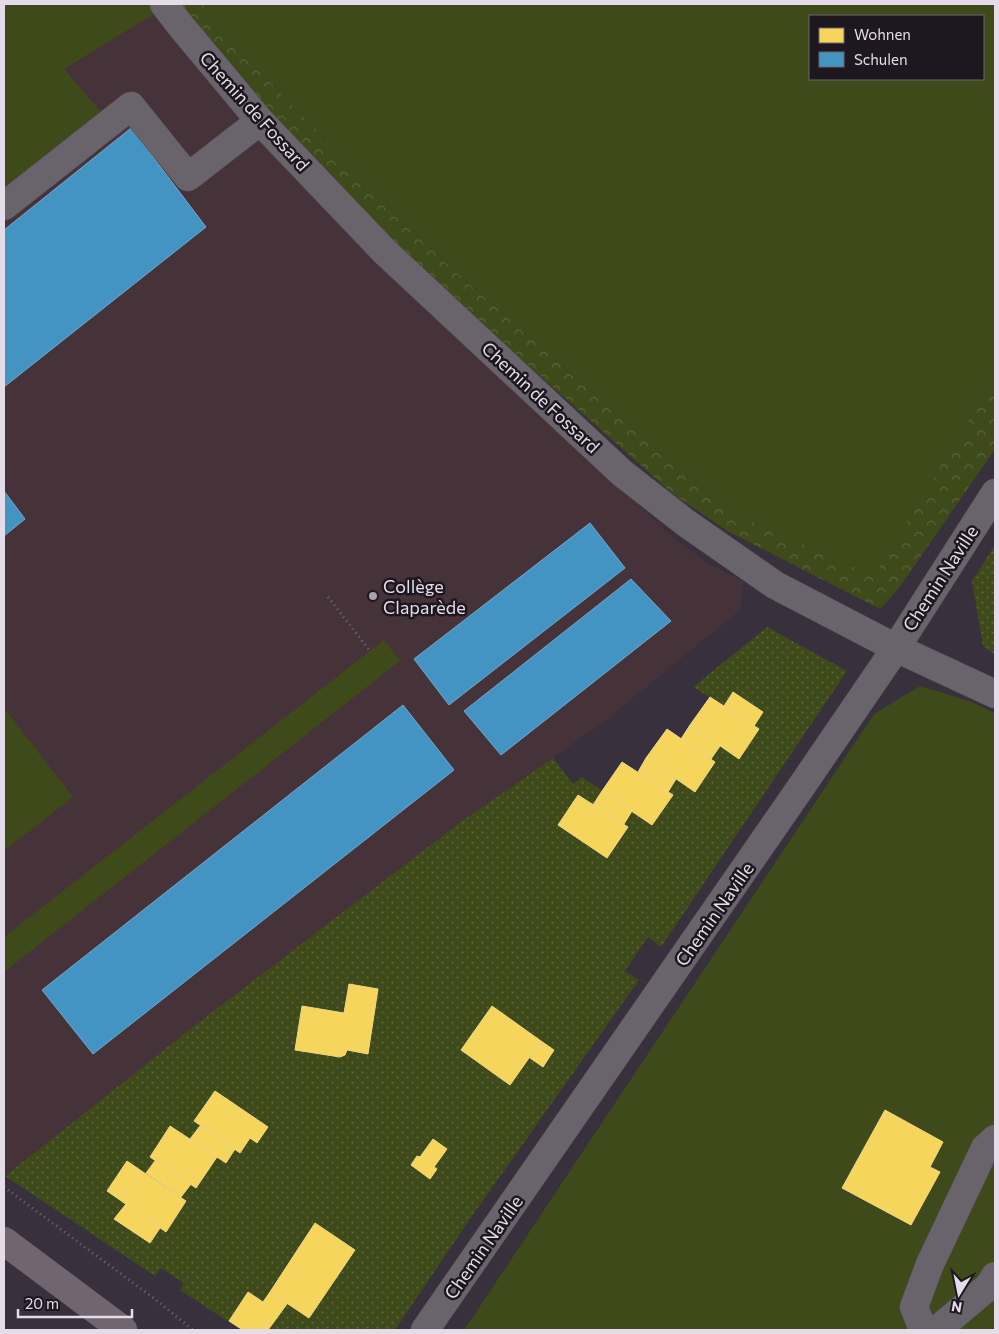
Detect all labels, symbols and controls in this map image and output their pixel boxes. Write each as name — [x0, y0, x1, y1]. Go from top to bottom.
legend — [809, 15, 984, 80]
text: Wohnen — [854, 25, 911, 43]
street label: Chemin de Fossard — [196, 47, 314, 175]
text: Schulen — [854, 50, 908, 68]
street label: Chemin de Fossard — [478, 337, 604, 457]
street label: Chemin Naville — [898, 521, 982, 635]
place label: Collège Claparède — [383, 575, 466, 618]
marker: Collège Claparède — [367, 590, 379, 602]
street label: Chemin Naville — [670, 858, 758, 970]
street label: Chemin Naville — [439, 1191, 527, 1303]
north arrow — [934, 1269, 984, 1319]
scale bar — [18, 1286, 131, 1318]
text: 20 m — [25, 1294, 59, 1312]
text: N — [950, 1298, 963, 1317]

